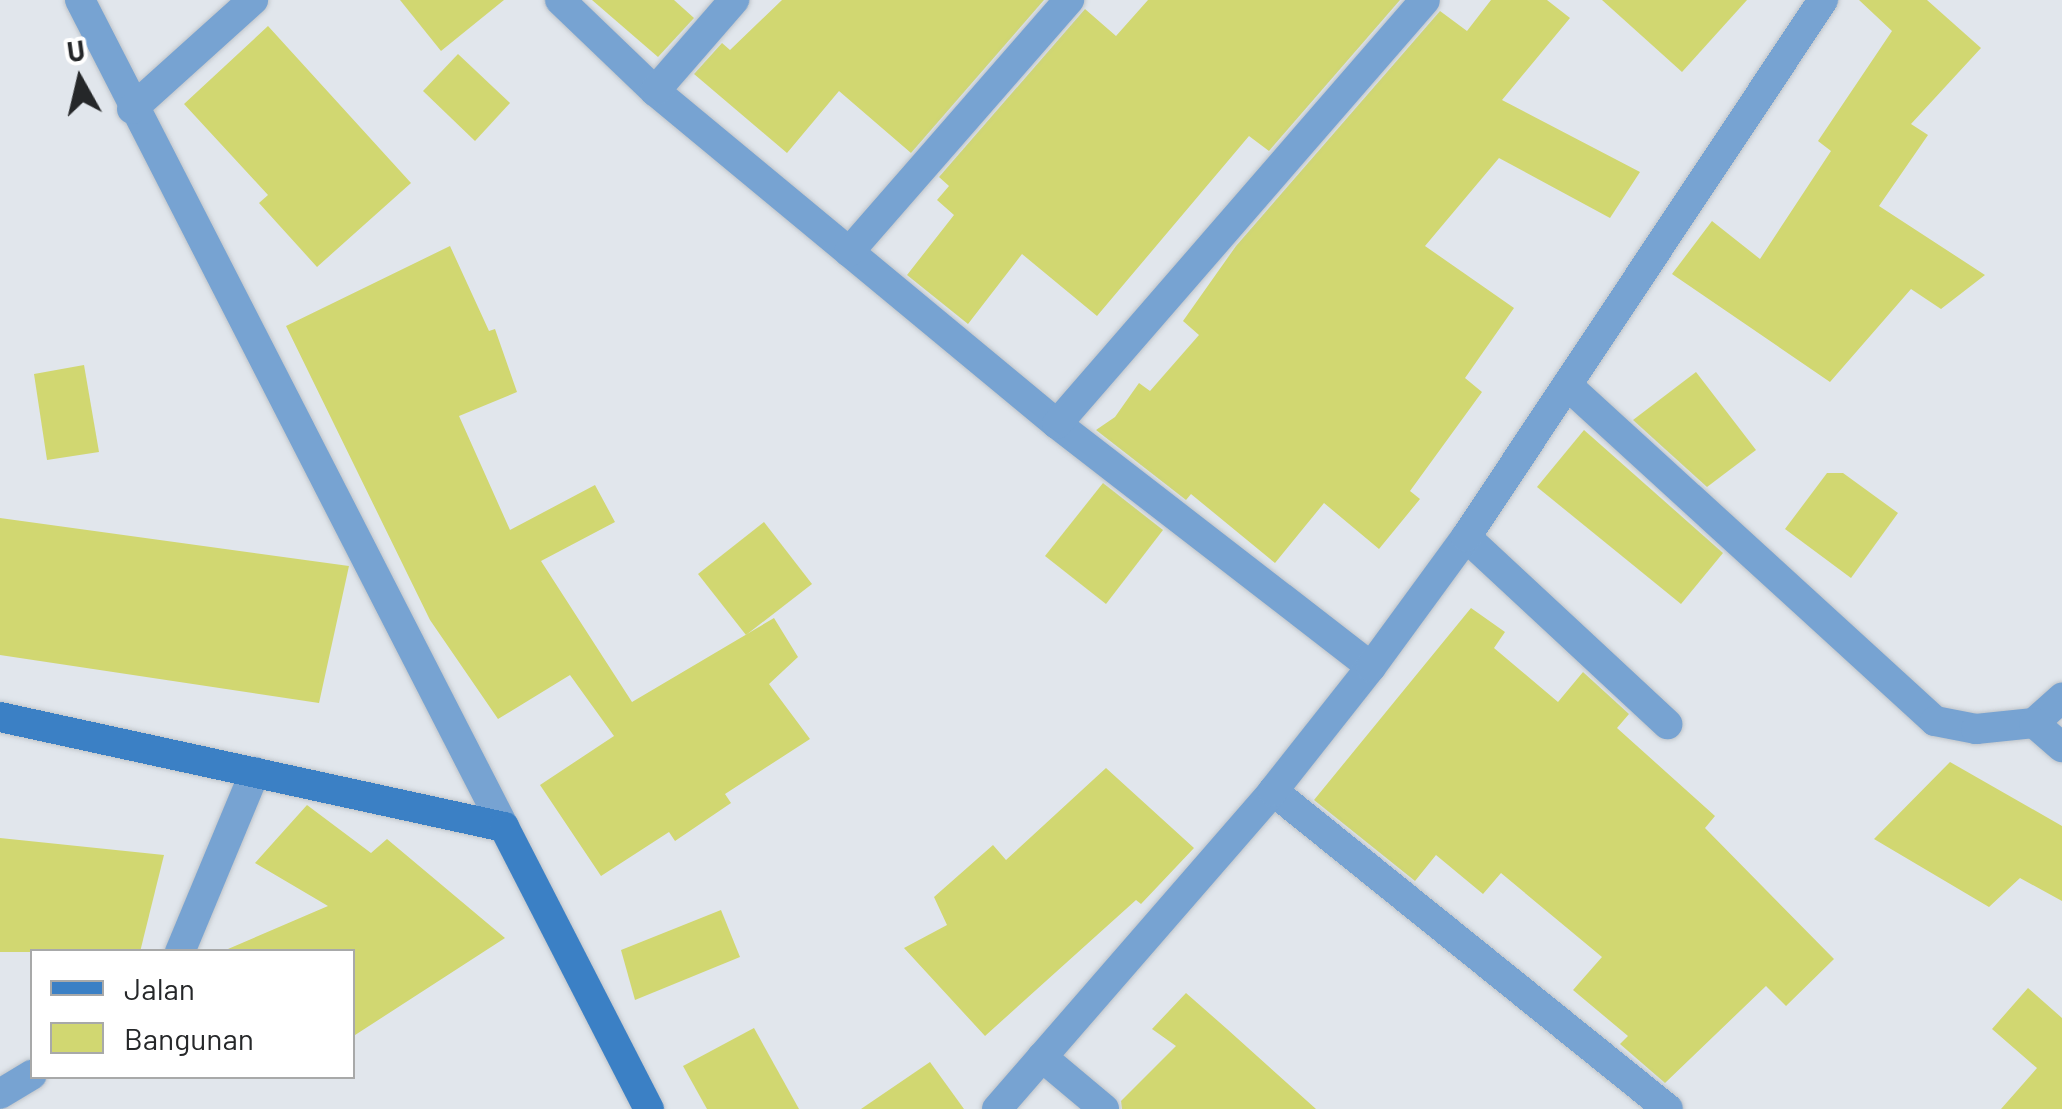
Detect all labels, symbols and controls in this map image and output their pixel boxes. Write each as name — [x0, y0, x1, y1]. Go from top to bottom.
north arrow — [30, 30, 130, 130]
text: U — [65, 32, 87, 68]
legend — [30, 949, 355, 1079]
text: Jalan — [124, 970, 195, 1006]
text: Bangunan — [124, 1020, 254, 1056]

